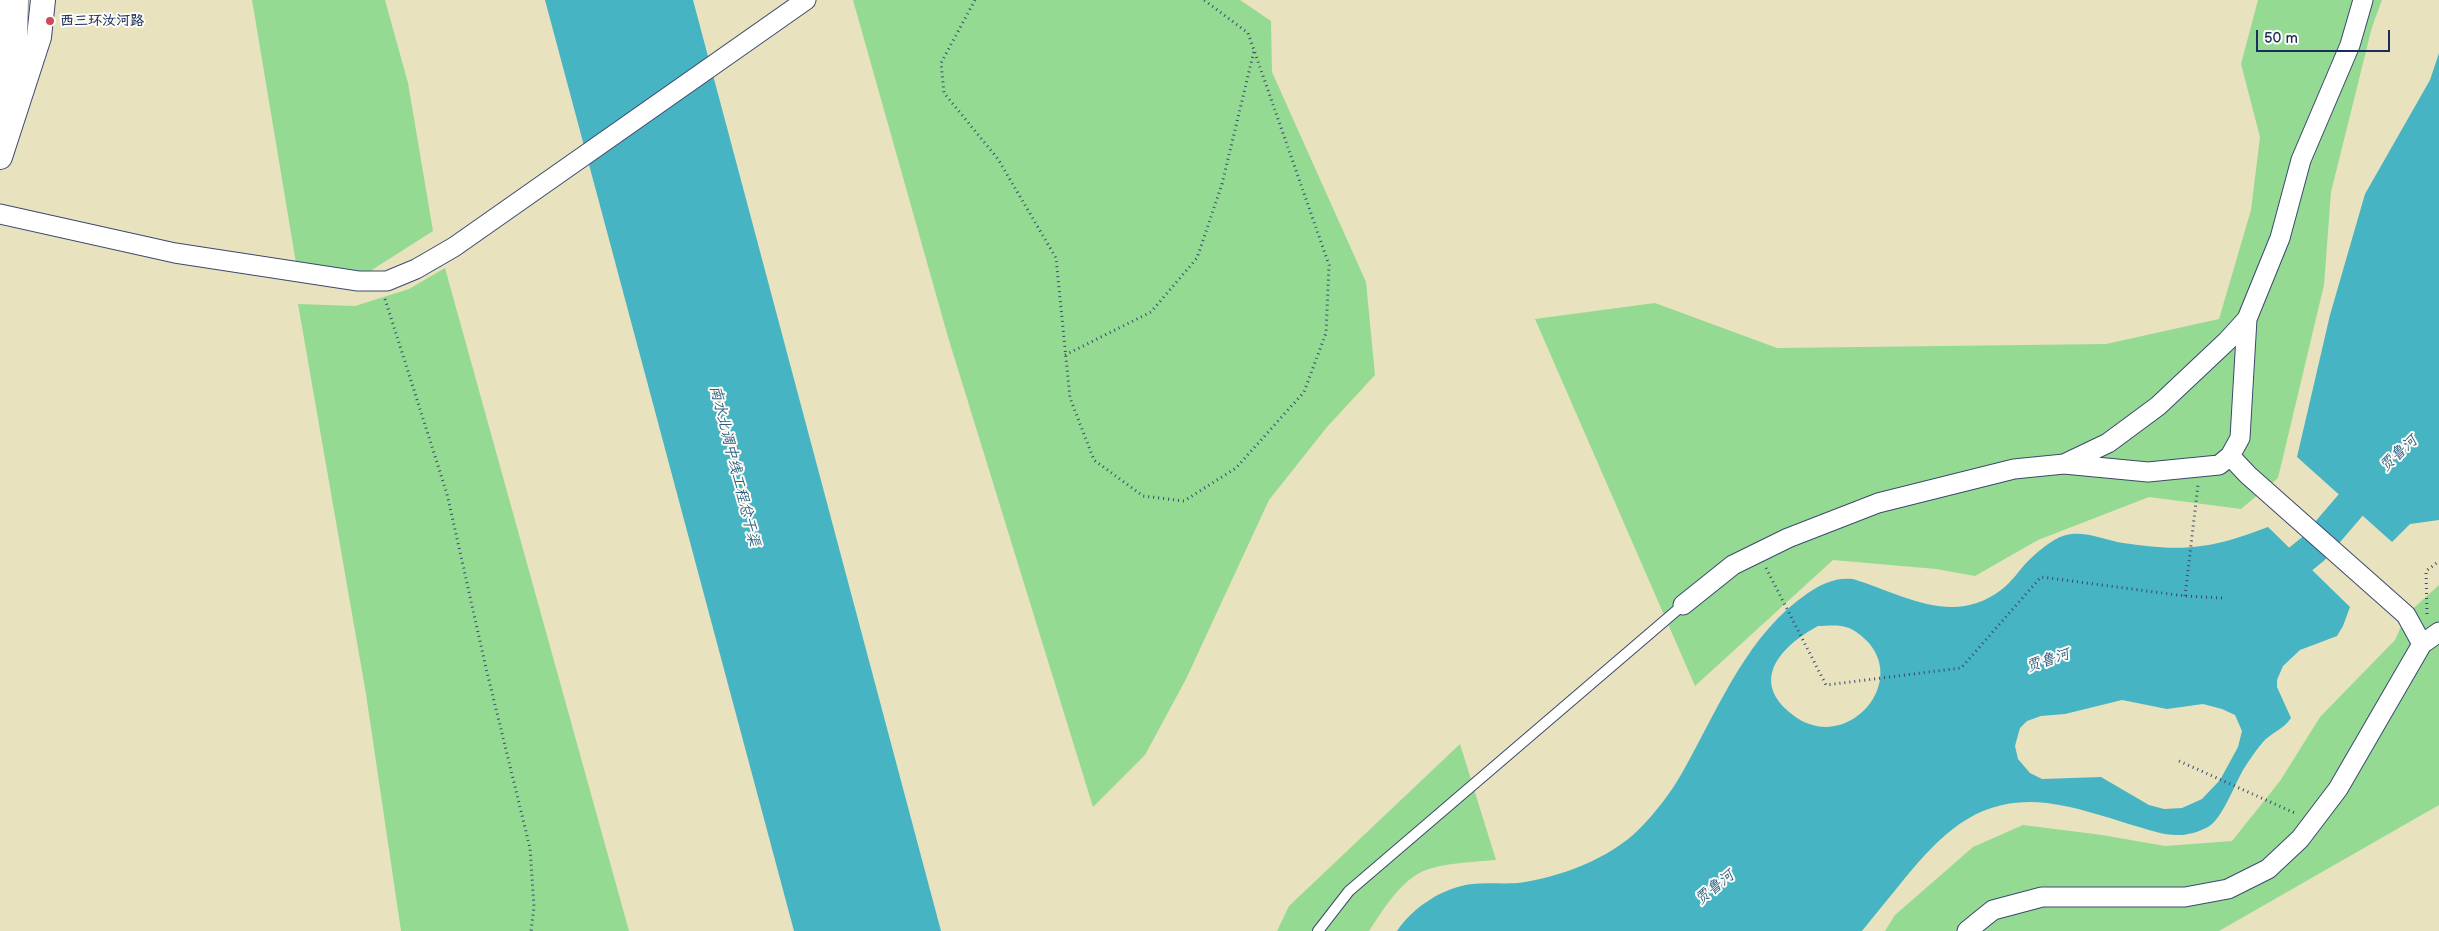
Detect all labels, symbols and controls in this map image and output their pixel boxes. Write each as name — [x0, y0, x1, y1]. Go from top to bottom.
place label: 西三环汝河路 — [60, 13, 144, 29]
marker: 西三环汝河路 — [44, 15, 56, 27]
scale bar — [2259, 20, 2393, 52]
text: 50 m — [2264, 29, 2298, 48]
water label: 南水北调中线工程总干渠 — [705, 384, 763, 548]
water label: 贾鲁河 — [2376, 432, 2422, 476]
water label: 贾鲁河 — [2024, 645, 2072, 677]
water label: 贾鲁河 — [1692, 867, 1738, 909]

